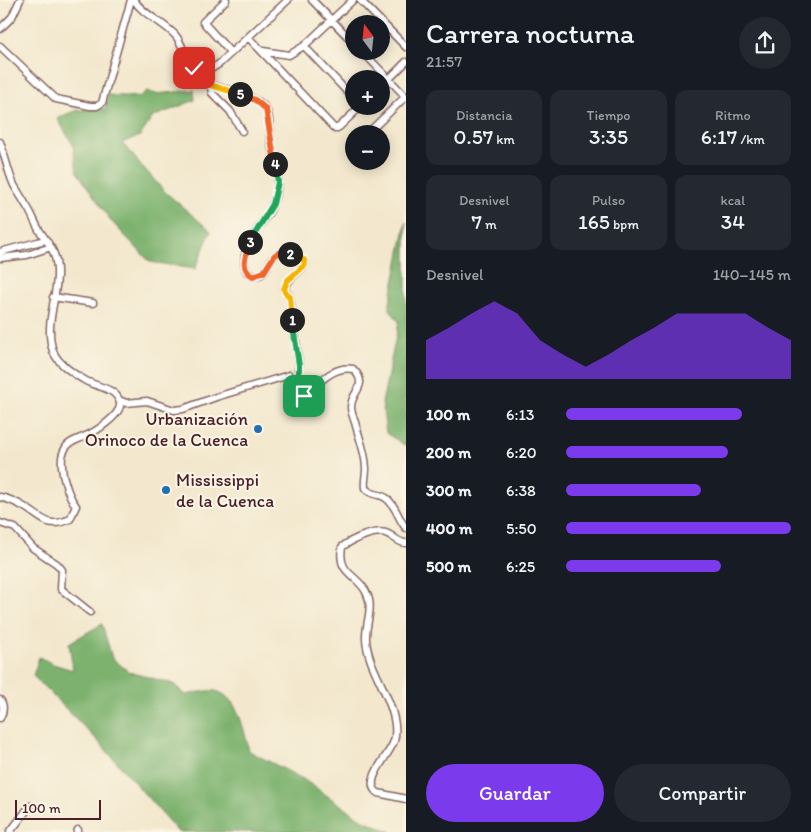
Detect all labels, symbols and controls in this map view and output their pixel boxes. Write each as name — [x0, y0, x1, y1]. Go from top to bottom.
north arrow — [345, 15, 390, 60]
map controls — [345, 15, 390, 170]
text: Carrera nocturna — [426, 16, 635, 50]
button: share — [739, 17, 791, 69]
pin — [173, 47, 215, 89]
text: 21:57 — [426, 52, 462, 71]
icon: check — [180, 54, 208, 82]
button: + — [345, 70, 390, 115]
pin: 5 — [228, 82, 252, 106]
text: 5 — [237, 86, 244, 103]
text: Distancia — [456, 107, 512, 124]
text: Tiempo — [587, 107, 630, 124]
text: Ritmo — [715, 107, 751, 124]
text: 0.57 — [454, 124, 493, 149]
text: 3:35 — [589, 124, 628, 149]
text: 6:17 — [701, 124, 737, 149]
button: − — [345, 125, 390, 170]
text: km — [493, 131, 515, 148]
text: /km — [737, 131, 765, 148]
pin: 4 — [262, 152, 288, 176]
text: 4 — [271, 156, 280, 173]
text: Desnivel — [459, 192, 509, 209]
text: Pulso — [592, 192, 625, 209]
text: kcal — [720, 192, 745, 209]
text: 7 — [471, 209, 482, 234]
text: 165 — [578, 209, 610, 234]
text: 34 — [721, 209, 745, 234]
text: m — [482, 216, 497, 233]
text: bpm — [610, 216, 639, 233]
pin: 3 — [238, 230, 262, 254]
text: 3 — [247, 234, 254, 251]
pin: 2 — [278, 242, 302, 266]
text: 2 — [287, 246, 294, 263]
text: Desnivel — [426, 265, 484, 284]
text: 140–145 m — [713, 265, 791, 284]
pin: 1 — [280, 308, 304, 332]
text: 1 — [289, 312, 296, 329]
pin — [283, 375, 325, 417]
icon: arrive — [290, 382, 318, 410]
text: 100 m — [426, 405, 470, 424]
text: 6:13 — [506, 405, 535, 424]
place label: Urbanización Orinoco de la Cuenca — [85, 408, 248, 451]
marker: Urbanización Orinoco de la Cuenca — [252, 423, 264, 435]
text: 200 m — [426, 443, 471, 462]
text: 6:20 — [506, 443, 537, 462]
place label: Mississippi de la Cuenca — [176, 469, 274, 512]
text: 300 m — [426, 481, 472, 500]
text: 6:38 — [506, 481, 536, 500]
marker: Mississippi de la Cuenca — [160, 484, 172, 496]
text: 400 m — [426, 519, 472, 538]
text: 5:50 — [506, 519, 537, 538]
text: 500 m — [426, 557, 471, 576]
text: 6:25 — [506, 557, 535, 576]
button: Guardar — [426, 764, 604, 822]
button: Compartir — [614, 764, 791, 822]
scale bar — [15, 797, 101, 820]
text: 100 m — [22, 800, 61, 817]

